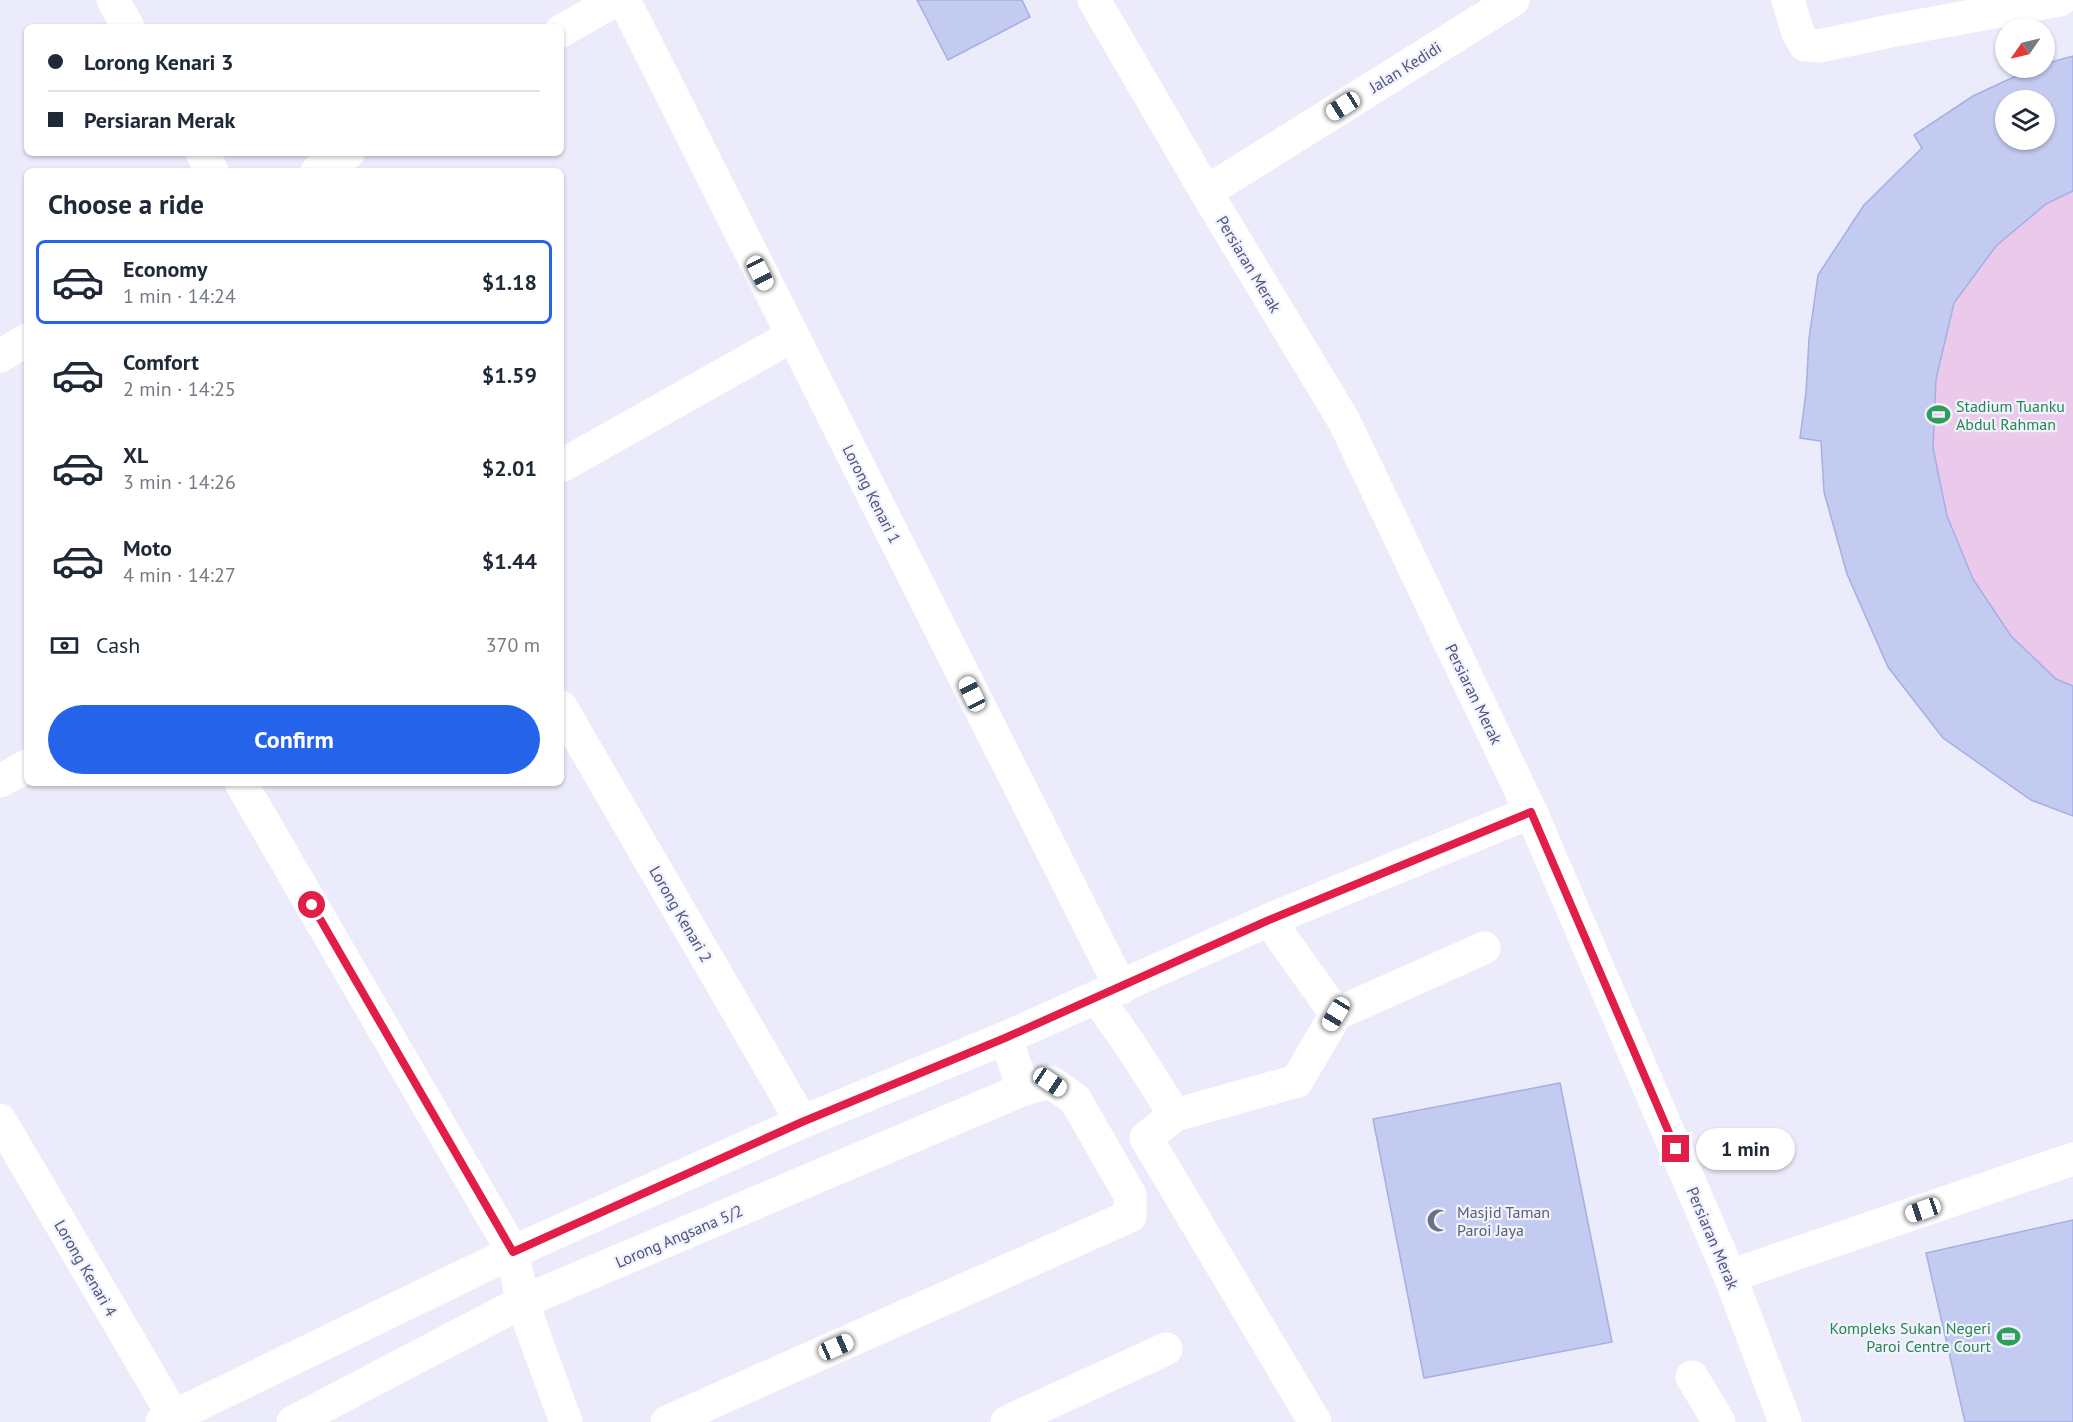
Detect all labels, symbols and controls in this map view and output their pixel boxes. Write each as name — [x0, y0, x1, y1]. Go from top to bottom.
north arrow — [1995, 18, 2055, 78]
map controls — [1995, 18, 2055, 150]
street label: Jalan Kedidi — [1364, 37, 1445, 98]
text: Lorong Kenari 3 — [84, 48, 234, 76]
car — [1323, 89, 1363, 123]
button: layers — [1995, 90, 2055, 150]
text: Persiaran Merak — [84, 106, 235, 134]
text: Choose a ride — [48, 187, 204, 221]
street label: Persiaran Merak — [1212, 212, 1286, 316]
car — [744, 253, 776, 293]
icon: car — [51, 255, 105, 309]
text: Economy — [123, 255, 207, 283]
text: $1.18 — [482, 268, 537, 296]
text: 1 min · 14:24 — [123, 283, 236, 309]
icon: car — [51, 348, 105, 402]
text: Comfort — [123, 348, 199, 376]
text: $1.59 — [482, 361, 537, 389]
text: 2 min · 14:25 — [123, 376, 236, 402]
place label: Stadium Tuanku Abdul Rahman — [1956, 396, 2065, 434]
sports icon: Stadium Tuanku Abdul Rahman — [1925, 402, 1951, 428]
icon: car — [51, 441, 105, 495]
text: XL — [123, 441, 148, 469]
street label: Lorong Kenari 1 — [839, 441, 905, 547]
text: $2.01 — [482, 454, 537, 482]
text: 3 min · 14:26 — [123, 469, 236, 495]
icon: car — [51, 534, 105, 588]
text: Moto — [123, 534, 172, 562]
text: $1.44 — [482, 547, 537, 575]
text: 4 min · 14:27 — [123, 562, 236, 588]
icon: cash — [48, 629, 81, 662]
text: Cash — [96, 631, 140, 659]
text: 370 m — [486, 632, 540, 658]
street label: Persiaran Merak — [1441, 641, 1507, 748]
car — [956, 674, 988, 714]
button: Confirm — [48, 705, 540, 774]
street label: Lorong Kenari 2 — [645, 862, 717, 966]
route start — [298, 891, 325, 918]
car — [1319, 994, 1353, 1034]
car — [1030, 1064, 1070, 1100]
callout: 1 min — [1697, 1128, 1796, 1170]
route end — [1662, 1135, 1689, 1162]
text: 1 min — [1721, 1136, 1770, 1162]
street label: Persiaran Merak — [1682, 1184, 1744, 1292]
car — [1903, 1196, 1943, 1224]
street label: Lorong Angsana 5/2 — [612, 1200, 746, 1272]
place label: Masjid Taman Paroi Jaya — [1457, 1202, 1550, 1240]
mosque icon: Masjid Taman Paroi Jaya — [1426, 1208, 1452, 1234]
street label: Lorong Kenari 4 — [50, 1216, 122, 1320]
place label: Kompleks Sukan Negeri Paroi Centre Court — [1829, 1318, 1992, 1356]
sports icon: Kompleks Sukan Negeri Paroi Centre Court — [1996, 1324, 2022, 1350]
car — [816, 1331, 856, 1363]

